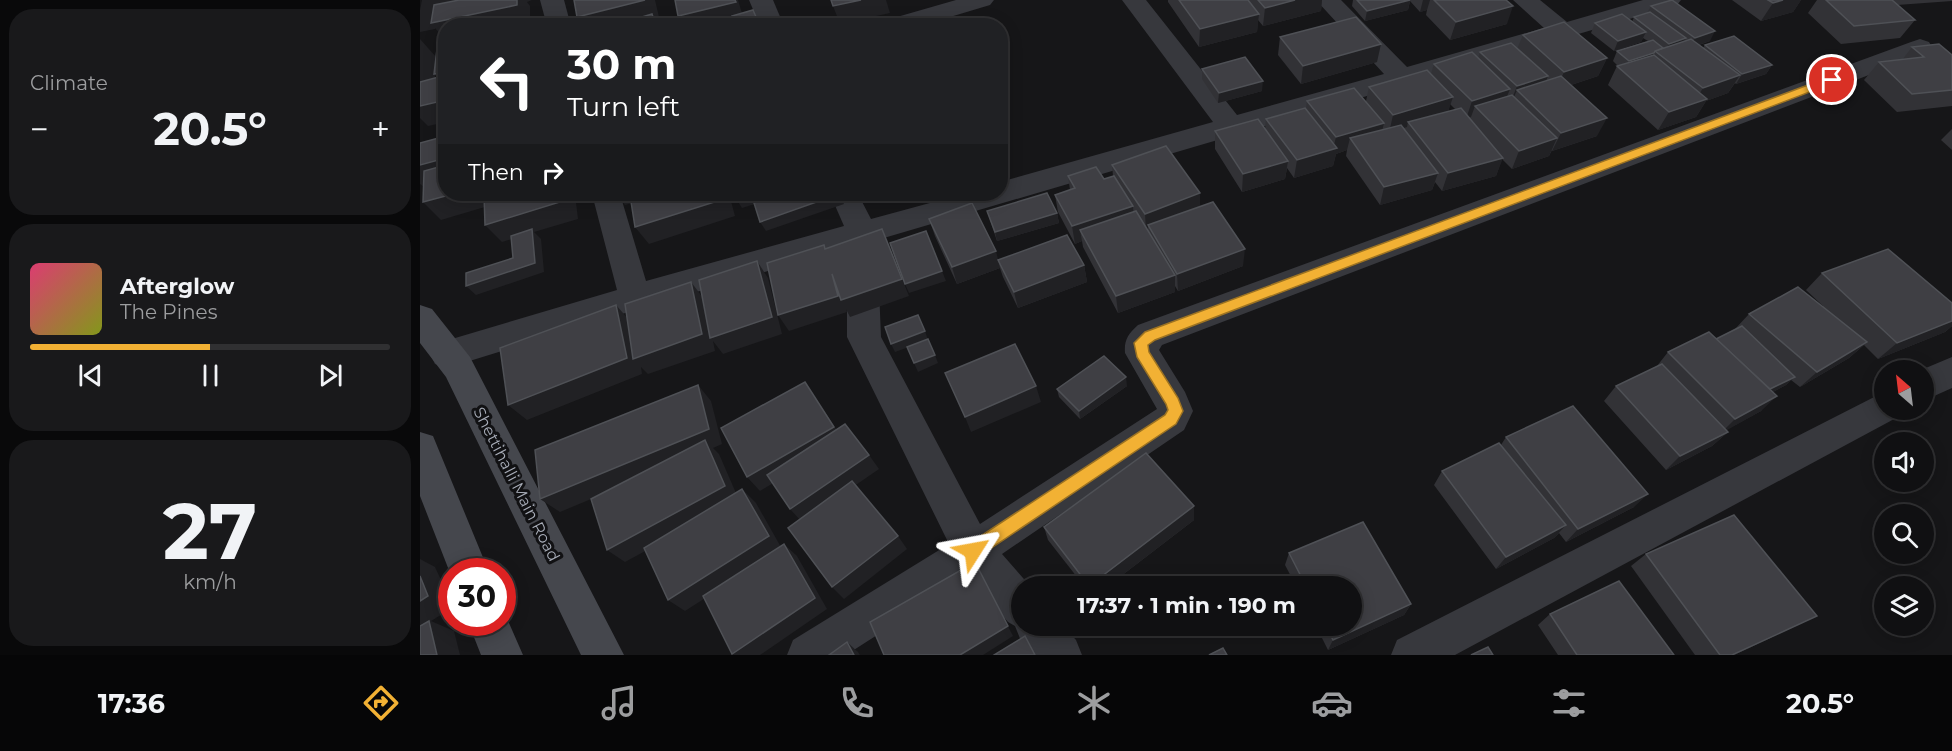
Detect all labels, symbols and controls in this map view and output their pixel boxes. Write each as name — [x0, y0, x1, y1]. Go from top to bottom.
text: 30 m — [567, 38, 676, 90]
icon: left — [468, 42, 546, 120]
pin — [1806, 54, 1857, 105]
icon: arrive — [1815, 63, 1848, 96]
text: Climate — [30, 71, 108, 95]
text: Turn left — [567, 90, 680, 123]
text: 20.5° — [153, 101, 267, 156]
text: − — [30, 109, 49, 149]
text: + — [371, 109, 390, 149]
icon: right — [536, 156, 569, 189]
text: Then — [468, 159, 524, 186]
text: Afterglow — [120, 273, 234, 300]
text: The Pines — [120, 300, 217, 324]
icon: previous — [74, 359, 107, 392]
icon: pause — [194, 359, 227, 392]
icon: next — [314, 359, 347, 392]
north arrow — [1874, 360, 1934, 420]
map controls — [1874, 360, 1934, 636]
street label: Shettihalli Main Road — [469, 404, 564, 565]
button: sound — [1874, 432, 1934, 492]
text: 27 — [163, 483, 257, 579]
button: search — [1874, 504, 1934, 564]
position arrow — [941, 519, 1005, 583]
speed limit sign: 30 — [438, 558, 516, 636]
text: km/h — [183, 570, 237, 594]
button: layers — [1874, 576, 1934, 636]
text: 17:37 · 1 min · 190 m — [1077, 592, 1296, 619]
icon: directions — [360, 682, 402, 724]
icon: music — [598, 682, 640, 724]
icon: phone — [836, 682, 878, 724]
icon: climate — [1073, 682, 1115, 724]
icon: car — [1311, 682, 1353, 724]
icon: filters — [1548, 682, 1590, 724]
text: 17:36 — [98, 687, 165, 720]
text: 20.5° — [1786, 687, 1854, 720]

